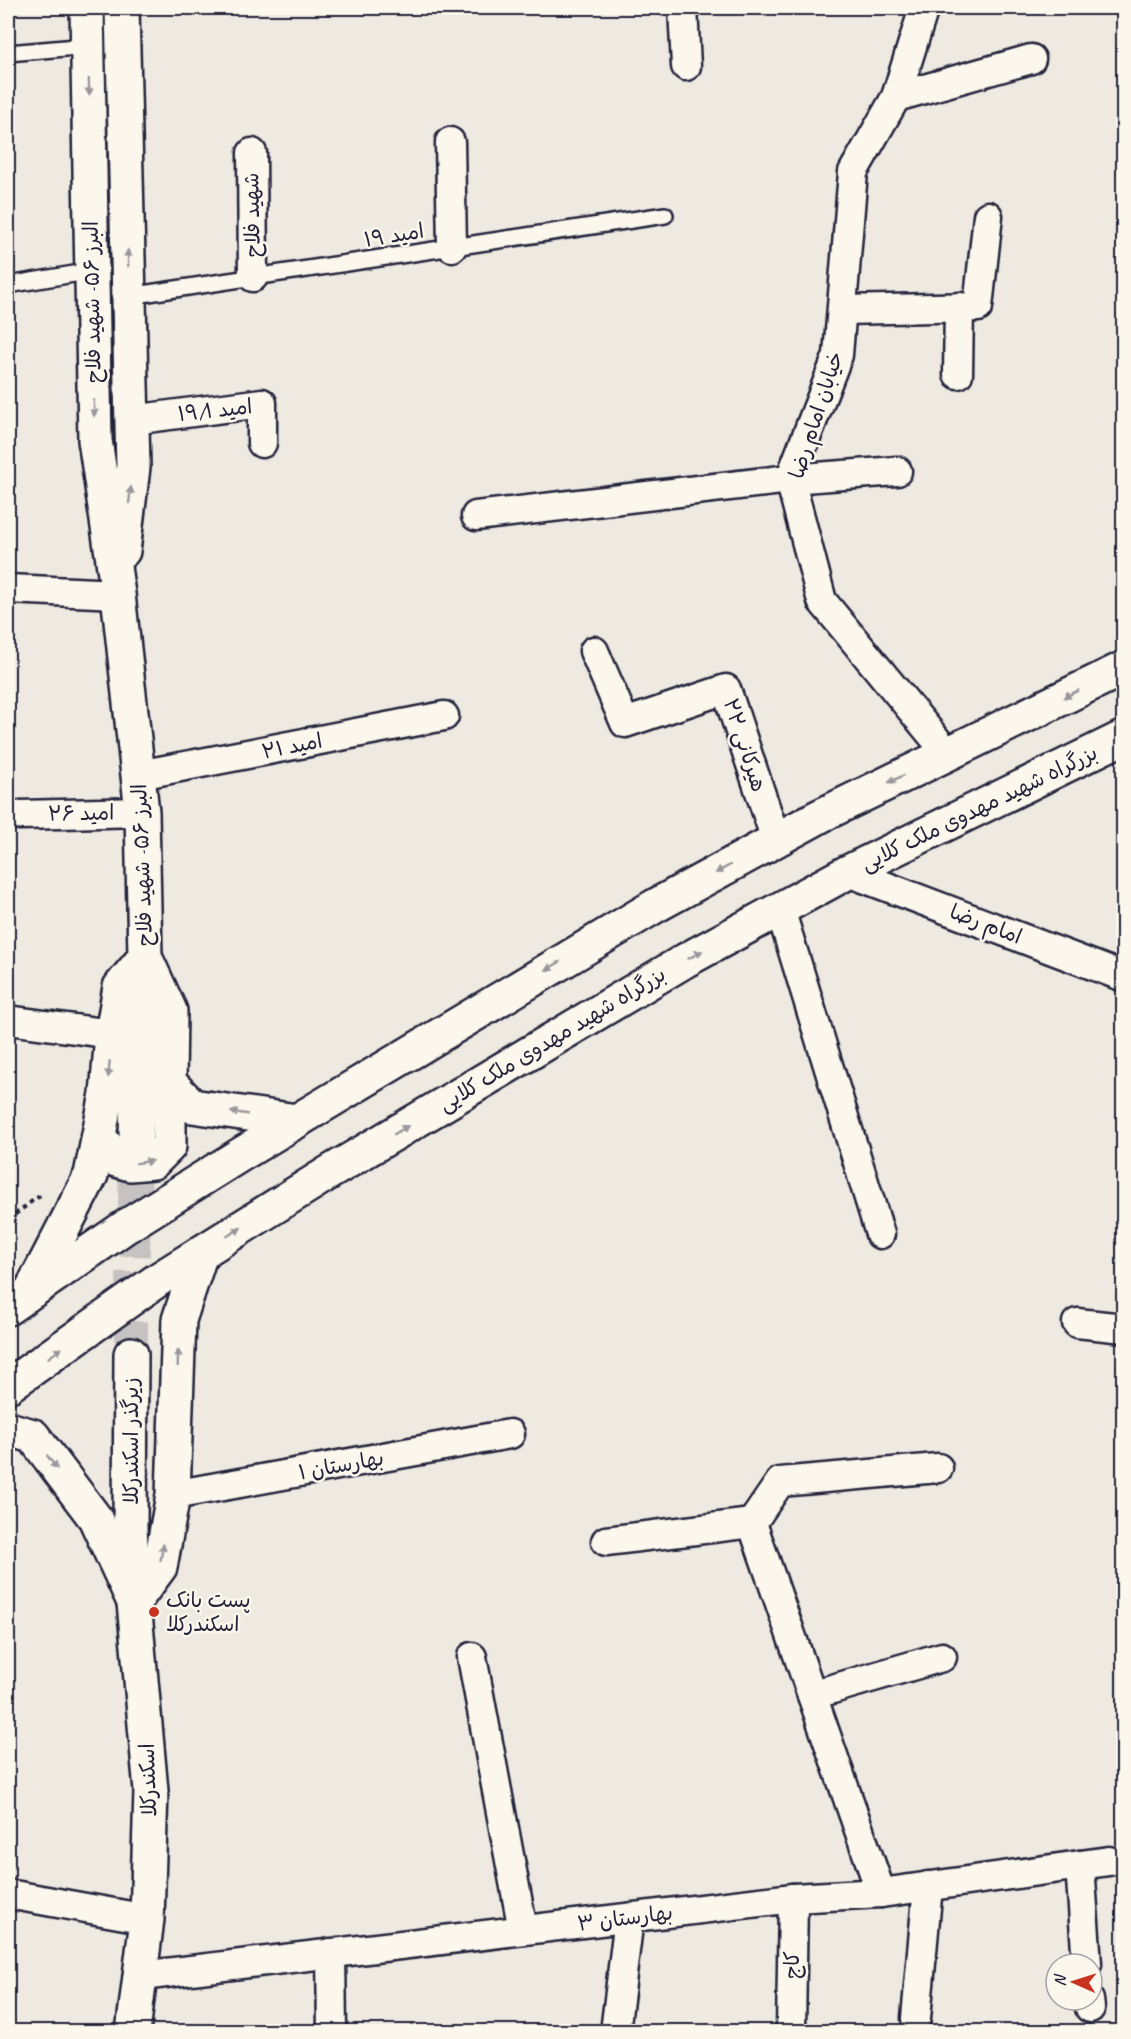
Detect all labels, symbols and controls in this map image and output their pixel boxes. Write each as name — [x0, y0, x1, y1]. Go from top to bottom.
one-way arrow — [84, 77, 93, 96]
street label: شهید فلاح — [238, 172, 267, 258]
street label: امید ۱۹ — [362, 217, 426, 253]
street label: البرز ۵۶- شهید فلاح — [78, 221, 107, 383]
one-way arrow — [123, 248, 133, 267]
street label: خیابان امام رضا — [783, 348, 852, 483]
street label: امید ۱۹/۱ — [176, 393, 254, 427]
one-way arrow — [89, 398, 99, 417]
one-way arrow — [125, 485, 134, 504]
one-way arrow — [1062, 689, 1079, 698]
street label: هیرکانی ۲۲ — [717, 695, 772, 795]
street label: امید ۲۱ — [259, 727, 325, 765]
street label: بزرگراه شهید مهدوی ملک کلایی — [856, 739, 1102, 878]
one-way arrow — [887, 775, 904, 784]
street label: البرز ۵۶- شهید فلاح — [126, 783, 159, 947]
street label: امید ۲۶ — [48, 799, 114, 827]
one-way arrow — [714, 864, 731, 874]
street label: امام رضا — [945, 898, 1026, 952]
one-way arrow — [686, 950, 703, 960]
one-way arrow — [545, 960, 561, 971]
street label: بزرگراه شهید مهدوی ملک کلایی — [434, 961, 671, 1118]
one-way arrow — [104, 1059, 114, 1078]
one-way arrow — [229, 1108, 248, 1117]
one-way arrow — [393, 1125, 410, 1135]
one-way arrow — [135, 1158, 154, 1167]
one-way arrow — [226, 1227, 243, 1238]
one-way arrow — [47, 1347, 63, 1359]
one-way arrow — [173, 1349, 183, 1368]
street label: زیرگذر اسکندرکلا — [118, 1377, 144, 1505]
street label: بهارستان ۱ — [296, 1445, 386, 1485]
one-way arrow — [46, 1454, 59, 1470]
one-way arrow — [158, 1542, 167, 1561]
place label: پست بانک اسکندرکلا — [166, 1587, 251, 1637]
marker: پست بانک اسکندرکلا — [147, 1605, 161, 1619]
street label: اسکندرکلا — [134, 1743, 162, 1817]
street label: بهارستان ۳ — [576, 1899, 674, 1937]
street label: کاج — [779, 1951, 806, 1979]
north arrow — [1044, 1952, 1104, 2012]
text: N — [1050, 1973, 1070, 1987]

